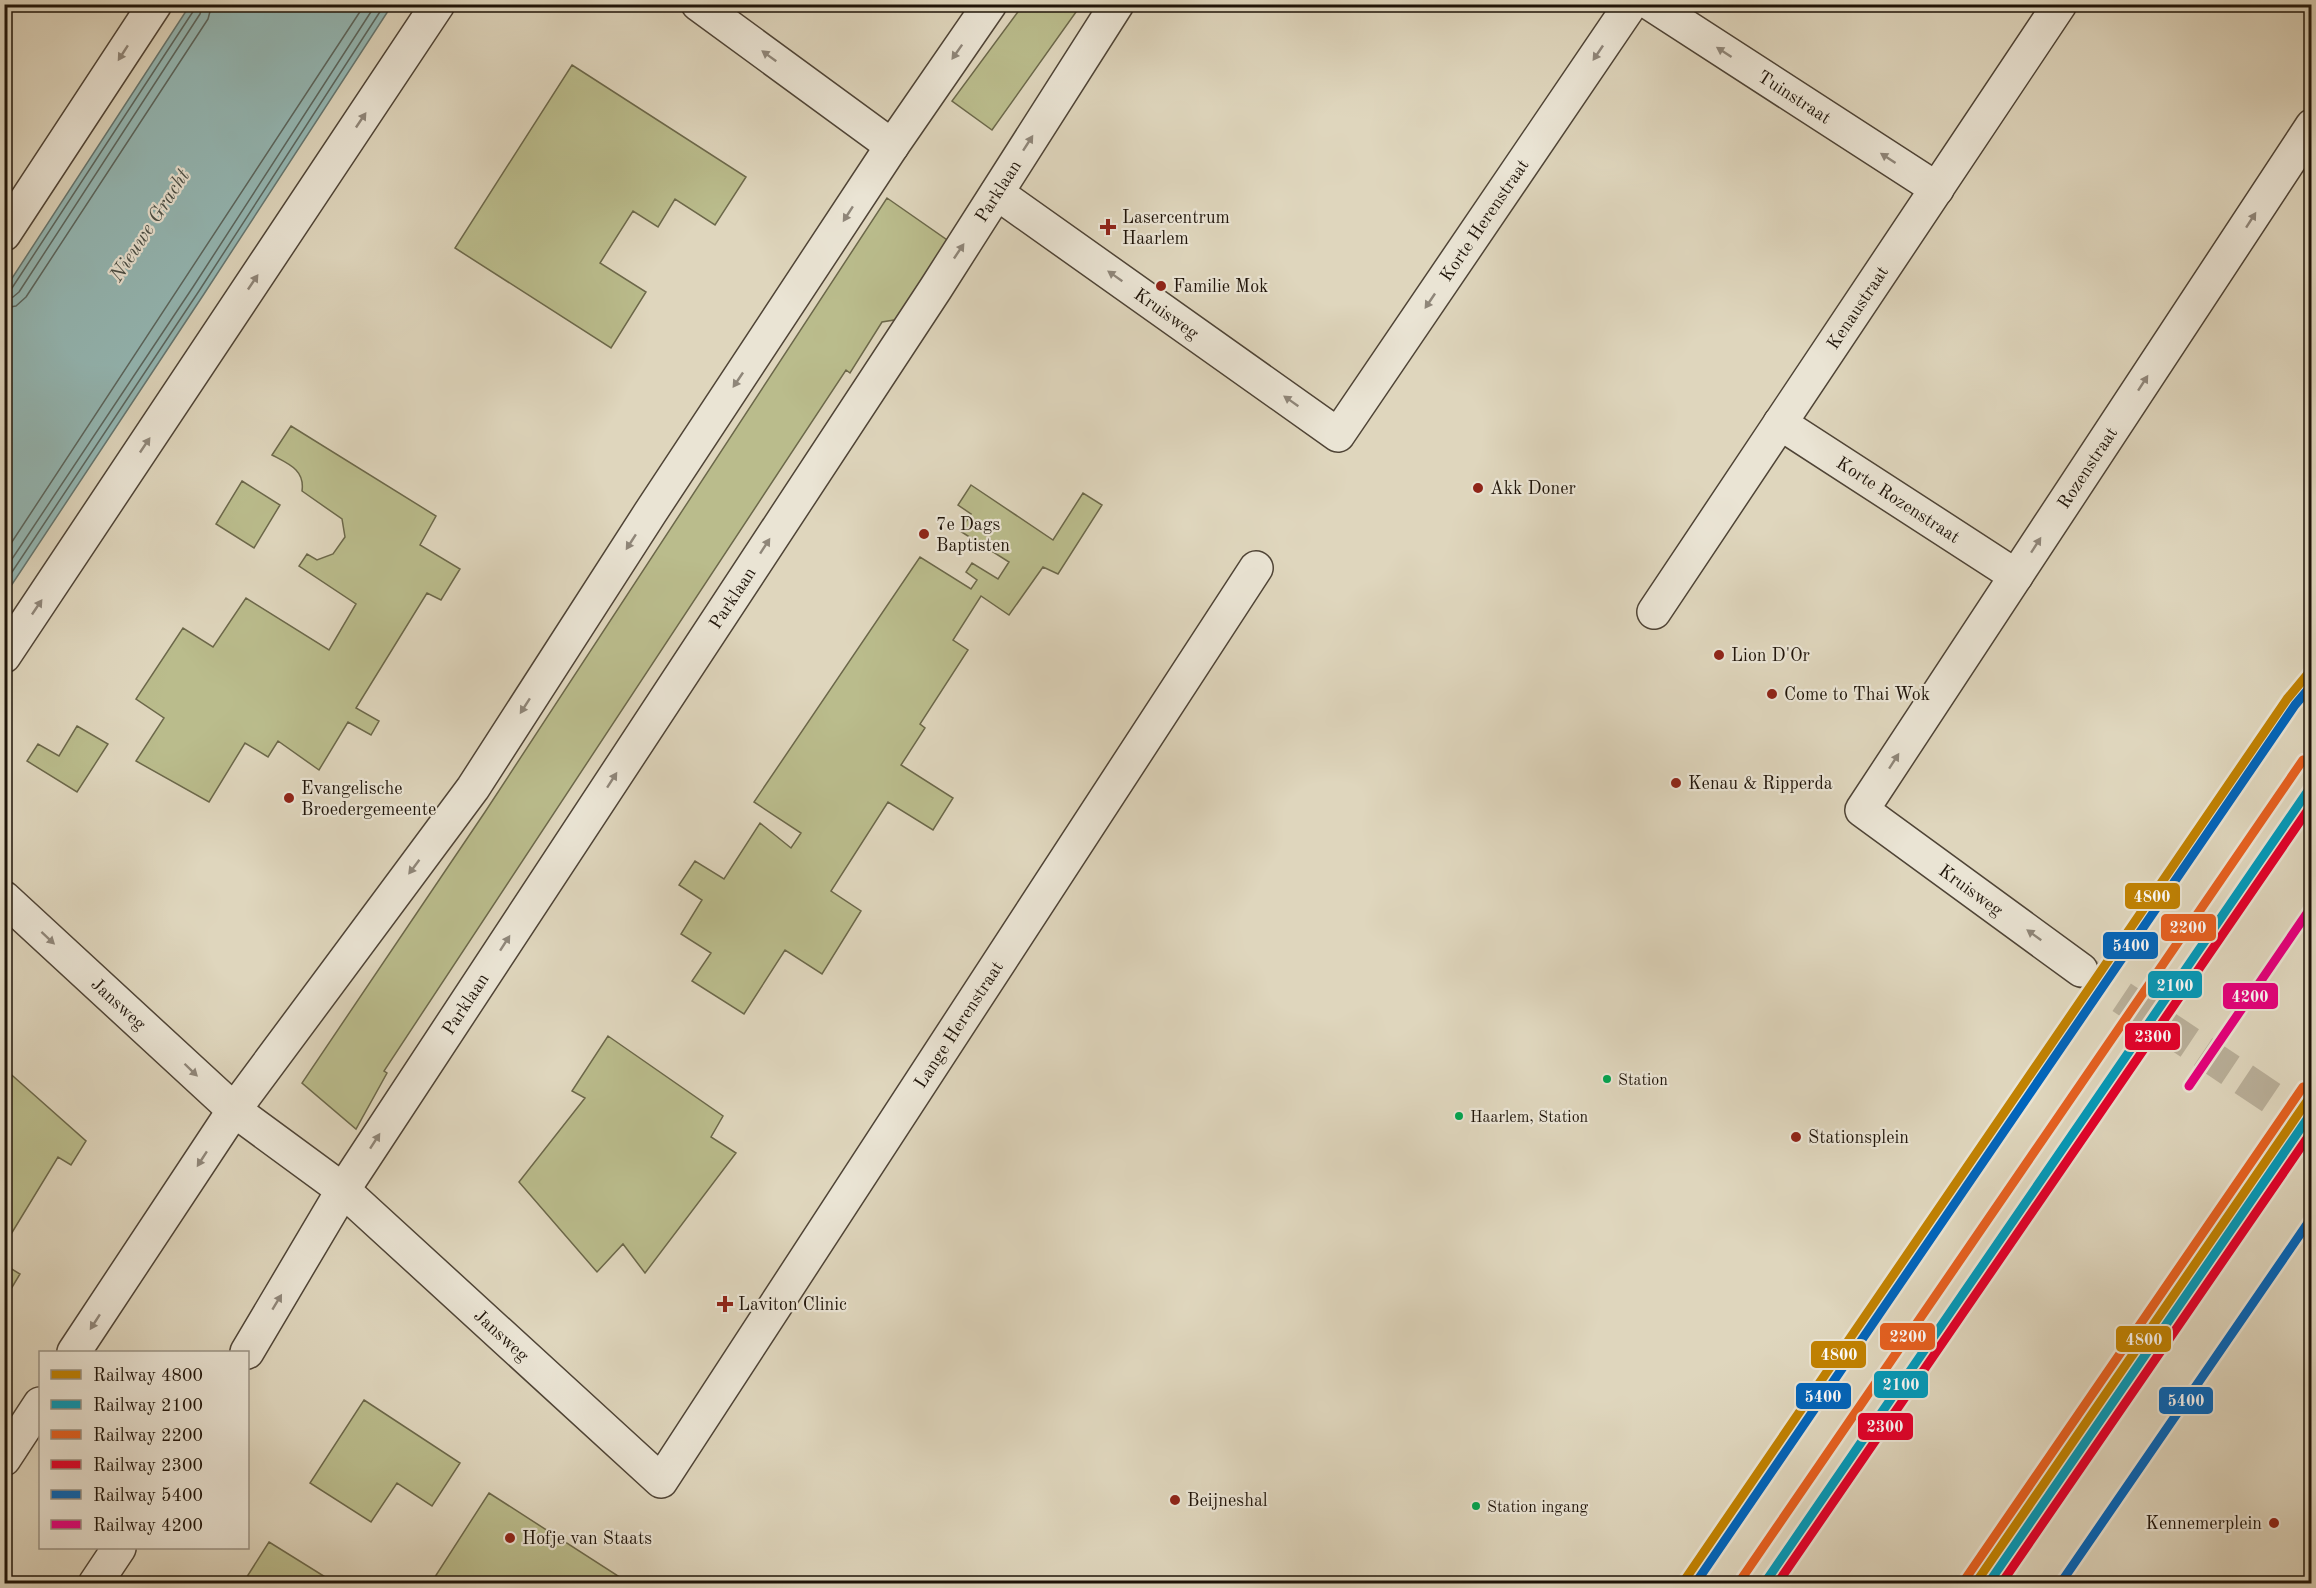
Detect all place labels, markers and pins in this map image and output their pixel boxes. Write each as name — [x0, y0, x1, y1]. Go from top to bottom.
place label: Lasercentrum Haarlem — [1122, 209, 1230, 248]
marker: Lasercentrum Haarlem — [1099, 218, 1117, 236]
place label: Familie Mok — [1173, 278, 1268, 296]
marker: Familie Mok — [1154, 279, 1168, 293]
place label: Akk Doner — [1490, 480, 1576, 498]
marker: Akk Doner — [1471, 481, 1485, 495]
place label: 7e Dags Baptisten — [936, 516, 1010, 555]
marker: 7e Dags Baptisten — [917, 527, 931, 541]
place label: Lion D'Or — [1731, 647, 1811, 665]
marker: Lion D'Or — [1712, 648, 1726, 662]
place label: Come to Thai Wok — [1784, 686, 1930, 704]
marker: Come to Thai Wok — [1765, 687, 1779, 701]
place label: Kenau & Ripperda — [1688, 775, 1833, 793]
marker: Kenau & Ripperda — [1669, 776, 1683, 790]
place label: Evangelische Broedergemeente — [301, 780, 436, 819]
marker: Evangelische Broedergemeente — [282, 791, 296, 805]
marker: Station — [1601, 1073, 1613, 1085]
place label: Station — [1618, 1073, 1668, 1089]
marker: Haarlem, Station — [1453, 1110, 1465, 1122]
place label: Haarlem, Station — [1470, 1110, 1589, 1126]
place label: Stationsplein — [1808, 1129, 1909, 1147]
marker: Stationsplein — [1789, 1130, 1803, 1144]
marker: Laviton Clinic — [716, 1295, 734, 1313]
place label: Laviton Clinic — [738, 1296, 847, 1314]
place label: Beijneshal — [1187, 1492, 1268, 1510]
marker: Beijneshal — [1168, 1493, 1182, 1507]
marker: Station ingang — [1470, 1500, 1482, 1512]
place label: Station ingang — [1487, 1500, 1589, 1516]
place label: Kennemerplein — [2145, 1515, 2262, 1533]
marker: Kennemerplein — [2267, 1516, 2281, 1530]
place label: Hofje van Staats — [522, 1530, 652, 1548]
marker: Hofje van Staats — [503, 1531, 517, 1545]

